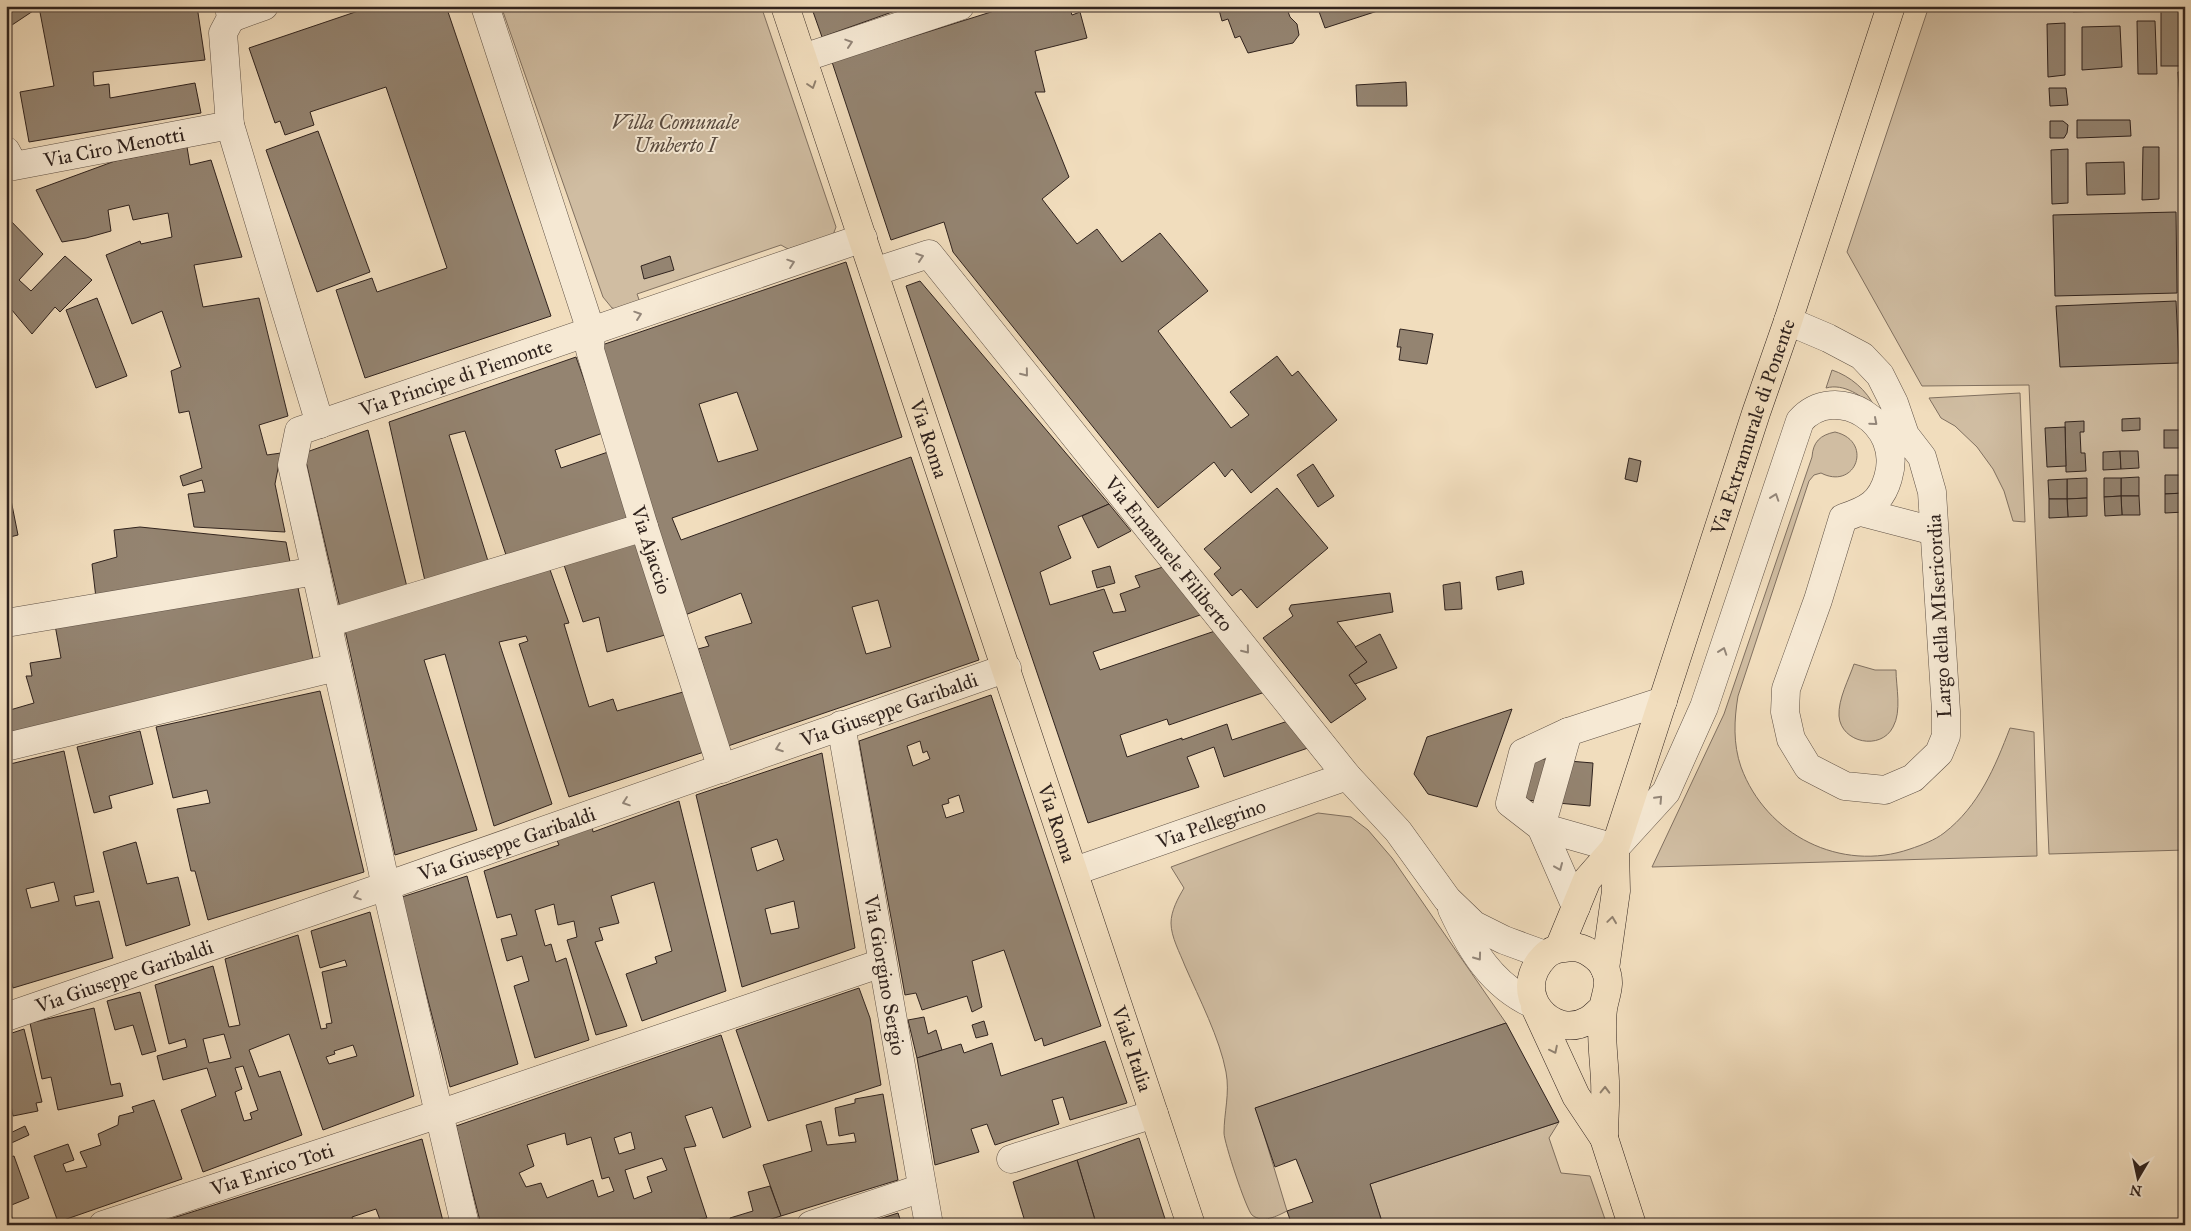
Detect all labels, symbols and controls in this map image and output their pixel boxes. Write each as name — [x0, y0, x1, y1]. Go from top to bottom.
one-way arrow — [845, 39, 853, 49]
one-way arrow — [806, 81, 816, 89]
park label: Villa Comunale Umberto I — [611, 110, 739, 157]
street label: Via Ciro Menotti — [41, 122, 187, 172]
one-way arrow — [915, 252, 924, 262]
one-way arrow — [787, 258, 795, 268]
one-way arrow — [633, 311, 641, 321]
street label: Via Extramurale di Ponente — [1705, 316, 1800, 539]
street label: Via Principe di Piemonte — [355, 333, 555, 422]
one-way arrow — [1019, 367, 1027, 376]
street label: Via Roma — [905, 395, 954, 482]
one-way arrow — [1868, 416, 1877, 425]
street label: Via Emanuele Filiberto — [1099, 471, 1238, 636]
one-way arrow — [1769, 493, 1779, 501]
street label: Via Ajaccio — [626, 502, 677, 597]
street label: Largo della MIsericordia — [1922, 513, 1957, 719]
one-way arrow — [1241, 644, 1249, 653]
one-way arrow — [1717, 647, 1727, 655]
street label: Via Giuseppe Garibaldi — [796, 667, 981, 752]
one-way arrow — [776, 742, 784, 752]
street label: Via Roma — [1032, 779, 1082, 866]
street label: Via Pellegrino — [1152, 793, 1269, 854]
one-way arrow — [623, 796, 631, 806]
one-way arrow — [1653, 796, 1662, 805]
street label: Via Giuseppe Garibaldi — [414, 801, 599, 886]
one-way arrow — [1552, 862, 1563, 871]
one-way arrow — [354, 890, 362, 900]
street label: Via Giorgino Sergio — [859, 892, 911, 1057]
one-way arrow — [1606, 916, 1617, 924]
street label: Via Giuseppe Garibaldi — [31, 934, 217, 1018]
one-way arrow — [1472, 951, 1481, 961]
street label: Viale Italia — [1107, 1002, 1158, 1095]
one-way arrow — [1548, 1045, 1558, 1054]
one-way arrow — [1600, 1085, 1610, 1093]
street label: Via Enrico Toti — [206, 1138, 337, 1201]
north arrow — [2114, 1154, 2164, 1204]
text: N — [2129, 1181, 2143, 1200]

